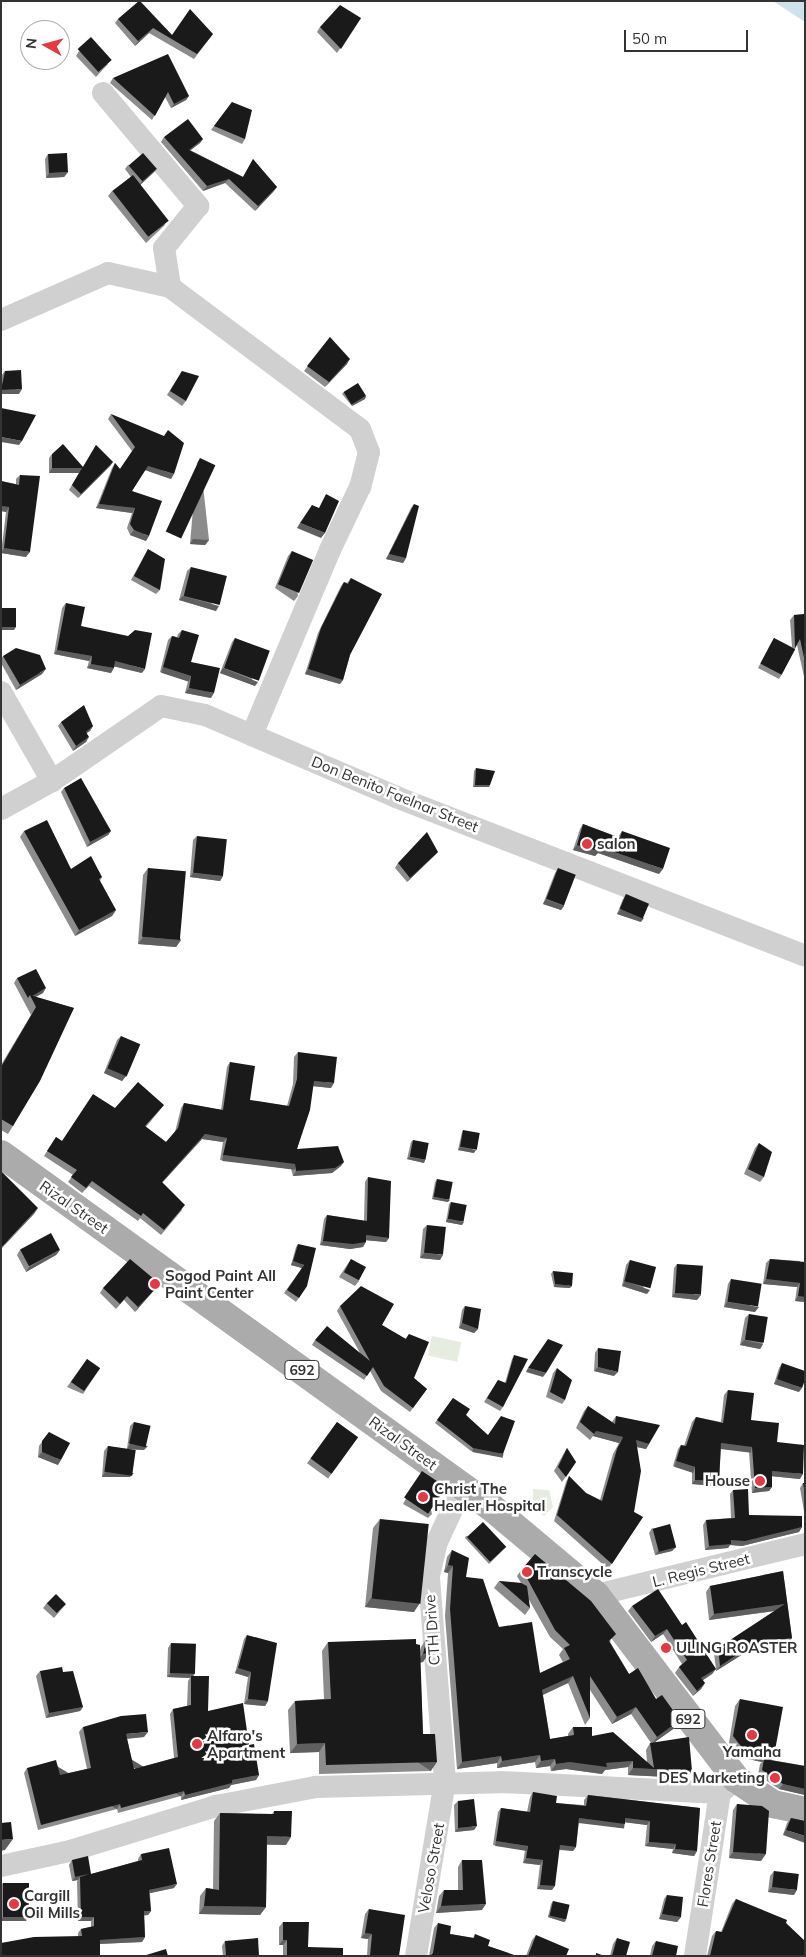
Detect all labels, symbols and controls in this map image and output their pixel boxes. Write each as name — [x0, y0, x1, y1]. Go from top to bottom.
north arrow — [20, 20, 70, 70]
scale bar — [626, 20, 750, 52]
text: 50 m — [632, 29, 667, 48]
text: N — [22, 37, 41, 50]
street label: Don Benito Faelnar Street — [309, 752, 481, 836]
place label: salon — [597, 835, 636, 853]
marker: salon — [581, 838, 593, 850]
street label: Rizal Street — [36, 1177, 112, 1237]
place label: Sogod Paint All Paint Center — [165, 1266, 276, 1301]
marker: Sogod Paint All Paint Center — [149, 1278, 161, 1290]
road number: 692 — [283, 1358, 321, 1382]
street label: Rizal Street — [366, 1412, 440, 1474]
place label: House — [705, 1472, 750, 1490]
marker: House — [754, 1475, 766, 1487]
place label: Christ The Healer Hospital — [434, 1479, 545, 1514]
marker: Christ The Healer Hospital — [416, 1490, 430, 1504]
street label: L. Regis Street — [651, 1549, 751, 1591]
place label: Transcycle — [537, 1563, 612, 1581]
marker: Transcycle — [521, 1566, 533, 1578]
street label: CTH Drive — [421, 1594, 443, 1666]
place label: ULING ROASTER — [676, 1639, 798, 1657]
marker: ULING ROASTER — [660, 1642, 672, 1654]
road number: 692 — [669, 1708, 707, 1730]
place label: Alfaro's Apartment — [207, 1726, 285, 1761]
marker: Yamaha — [746, 1729, 758, 1741]
marker: Alfaro's Apartment — [191, 1738, 203, 1750]
place label: Yamaha — [723, 1743, 781, 1761]
place label: DES Marketing — [658, 1769, 765, 1787]
marker: DES Marketing — [769, 1772, 781, 1784]
street label: Flores Street — [693, 1820, 725, 1908]
street label: Veloso Street — [414, 1821, 448, 1915]
place label: Cargill Oil Mills — [24, 1886, 80, 1921]
marker: Cargill Oil Mills — [8, 1898, 20, 1910]

